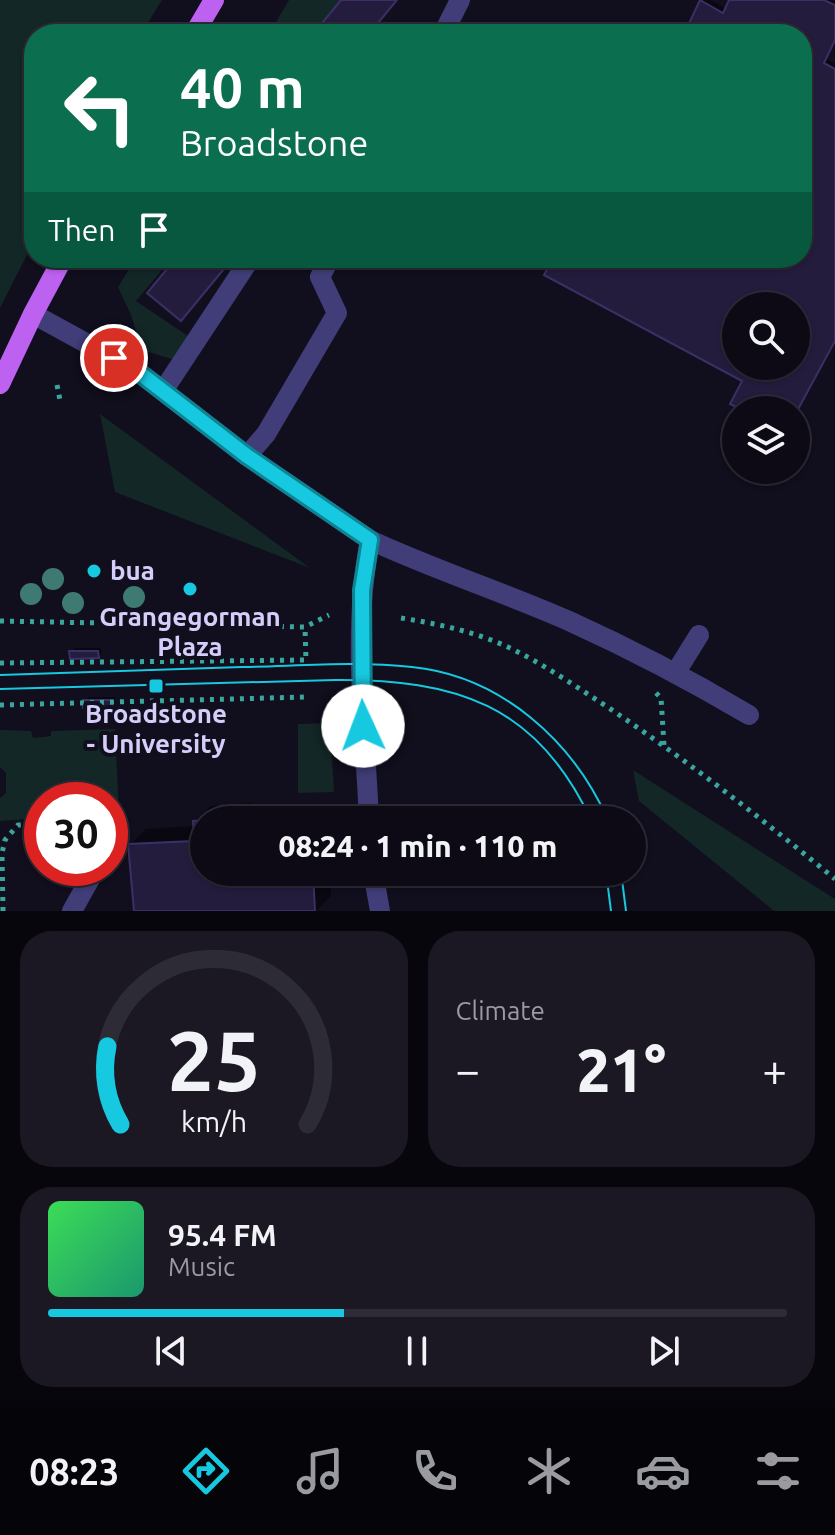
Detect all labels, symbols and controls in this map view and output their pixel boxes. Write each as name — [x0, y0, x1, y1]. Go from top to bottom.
icon: left — [48, 56, 152, 160]
text: 40 m — [180, 56, 305, 119]
text: Broadstone — [180, 122, 368, 163]
icon: arrive — [132, 208, 176, 252]
text: Then — [48, 213, 116, 247]
map controls — [722, 292, 810, 484]
button: search — [722, 292, 810, 380]
pin — [80, 324, 148, 392]
icon: arrive — [92, 336, 136, 380]
button: layers — [722, 396, 810, 484]
place label: bua — [110, 556, 155, 585]
marker: bua — [85, 562, 103, 580]
marker: Grangegorman Plaza — [181, 580, 199, 598]
place label: Grangegorman Plaza — [99, 602, 281, 661]
marker: Broadstone - University — [147, 677, 165, 695]
position arrow — [321, 684, 405, 768]
place label: Broadstone - University — [85, 699, 227, 758]
speed limit sign: 30 — [24, 782, 128, 886]
text: 08:24 · 1 min · 110 m — [279, 829, 557, 863]
text: Climate — [456, 996, 545, 1025]
text: 25 — [167, 1013, 261, 1107]
text: 21° — [577, 1036, 666, 1103]
text: − — [456, 1045, 480, 1094]
text: + — [762, 1045, 787, 1094]
text: km/h — [181, 1105, 247, 1137]
text: 95.4 FM — [168, 1218, 277, 1252]
text: Music — [168, 1252, 235, 1281]
icon: previous — [149, 1329, 193, 1373]
icon: pause — [395, 1329, 439, 1373]
icon: next — [642, 1329, 686, 1373]
icon: directions — [178, 1443, 234, 1499]
icon: music — [292, 1443, 348, 1499]
icon: phone — [407, 1443, 463, 1499]
icon: climate — [521, 1443, 577, 1499]
icon: car — [635, 1443, 691, 1499]
icon: filters — [750, 1443, 806, 1499]
text: 08:23 — [29, 1451, 119, 1492]

